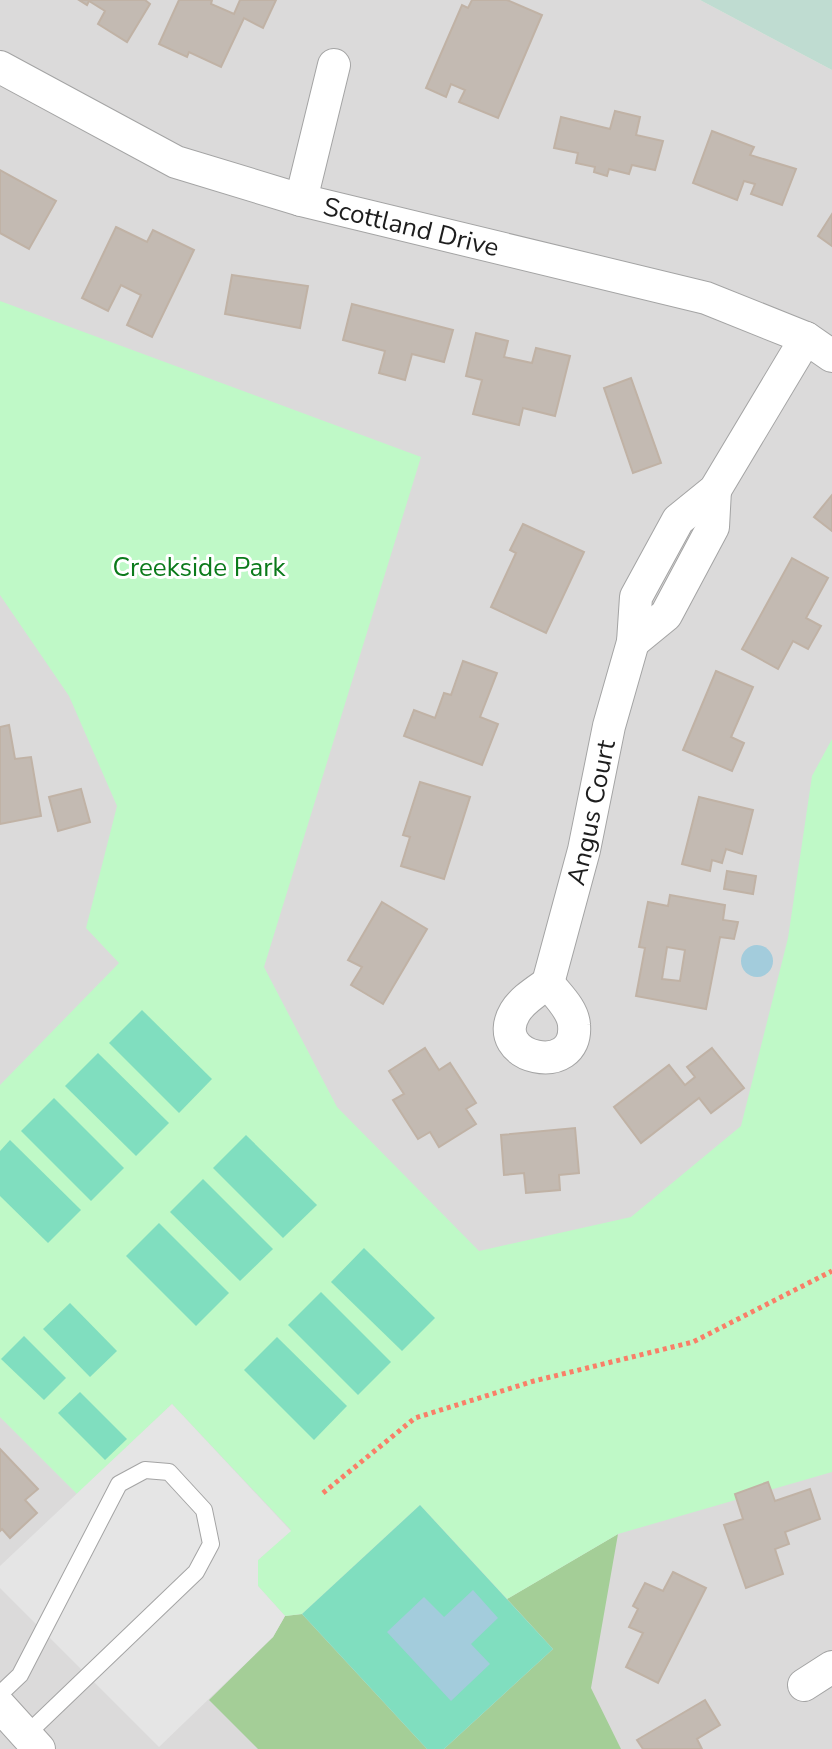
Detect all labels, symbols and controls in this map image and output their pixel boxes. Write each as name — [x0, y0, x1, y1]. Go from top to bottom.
street label: Scottland Drive — [320, 189, 503, 265]
park label: Creekside Park — [112, 550, 287, 585]
street label: Angus Court — [558, 736, 623, 889]

